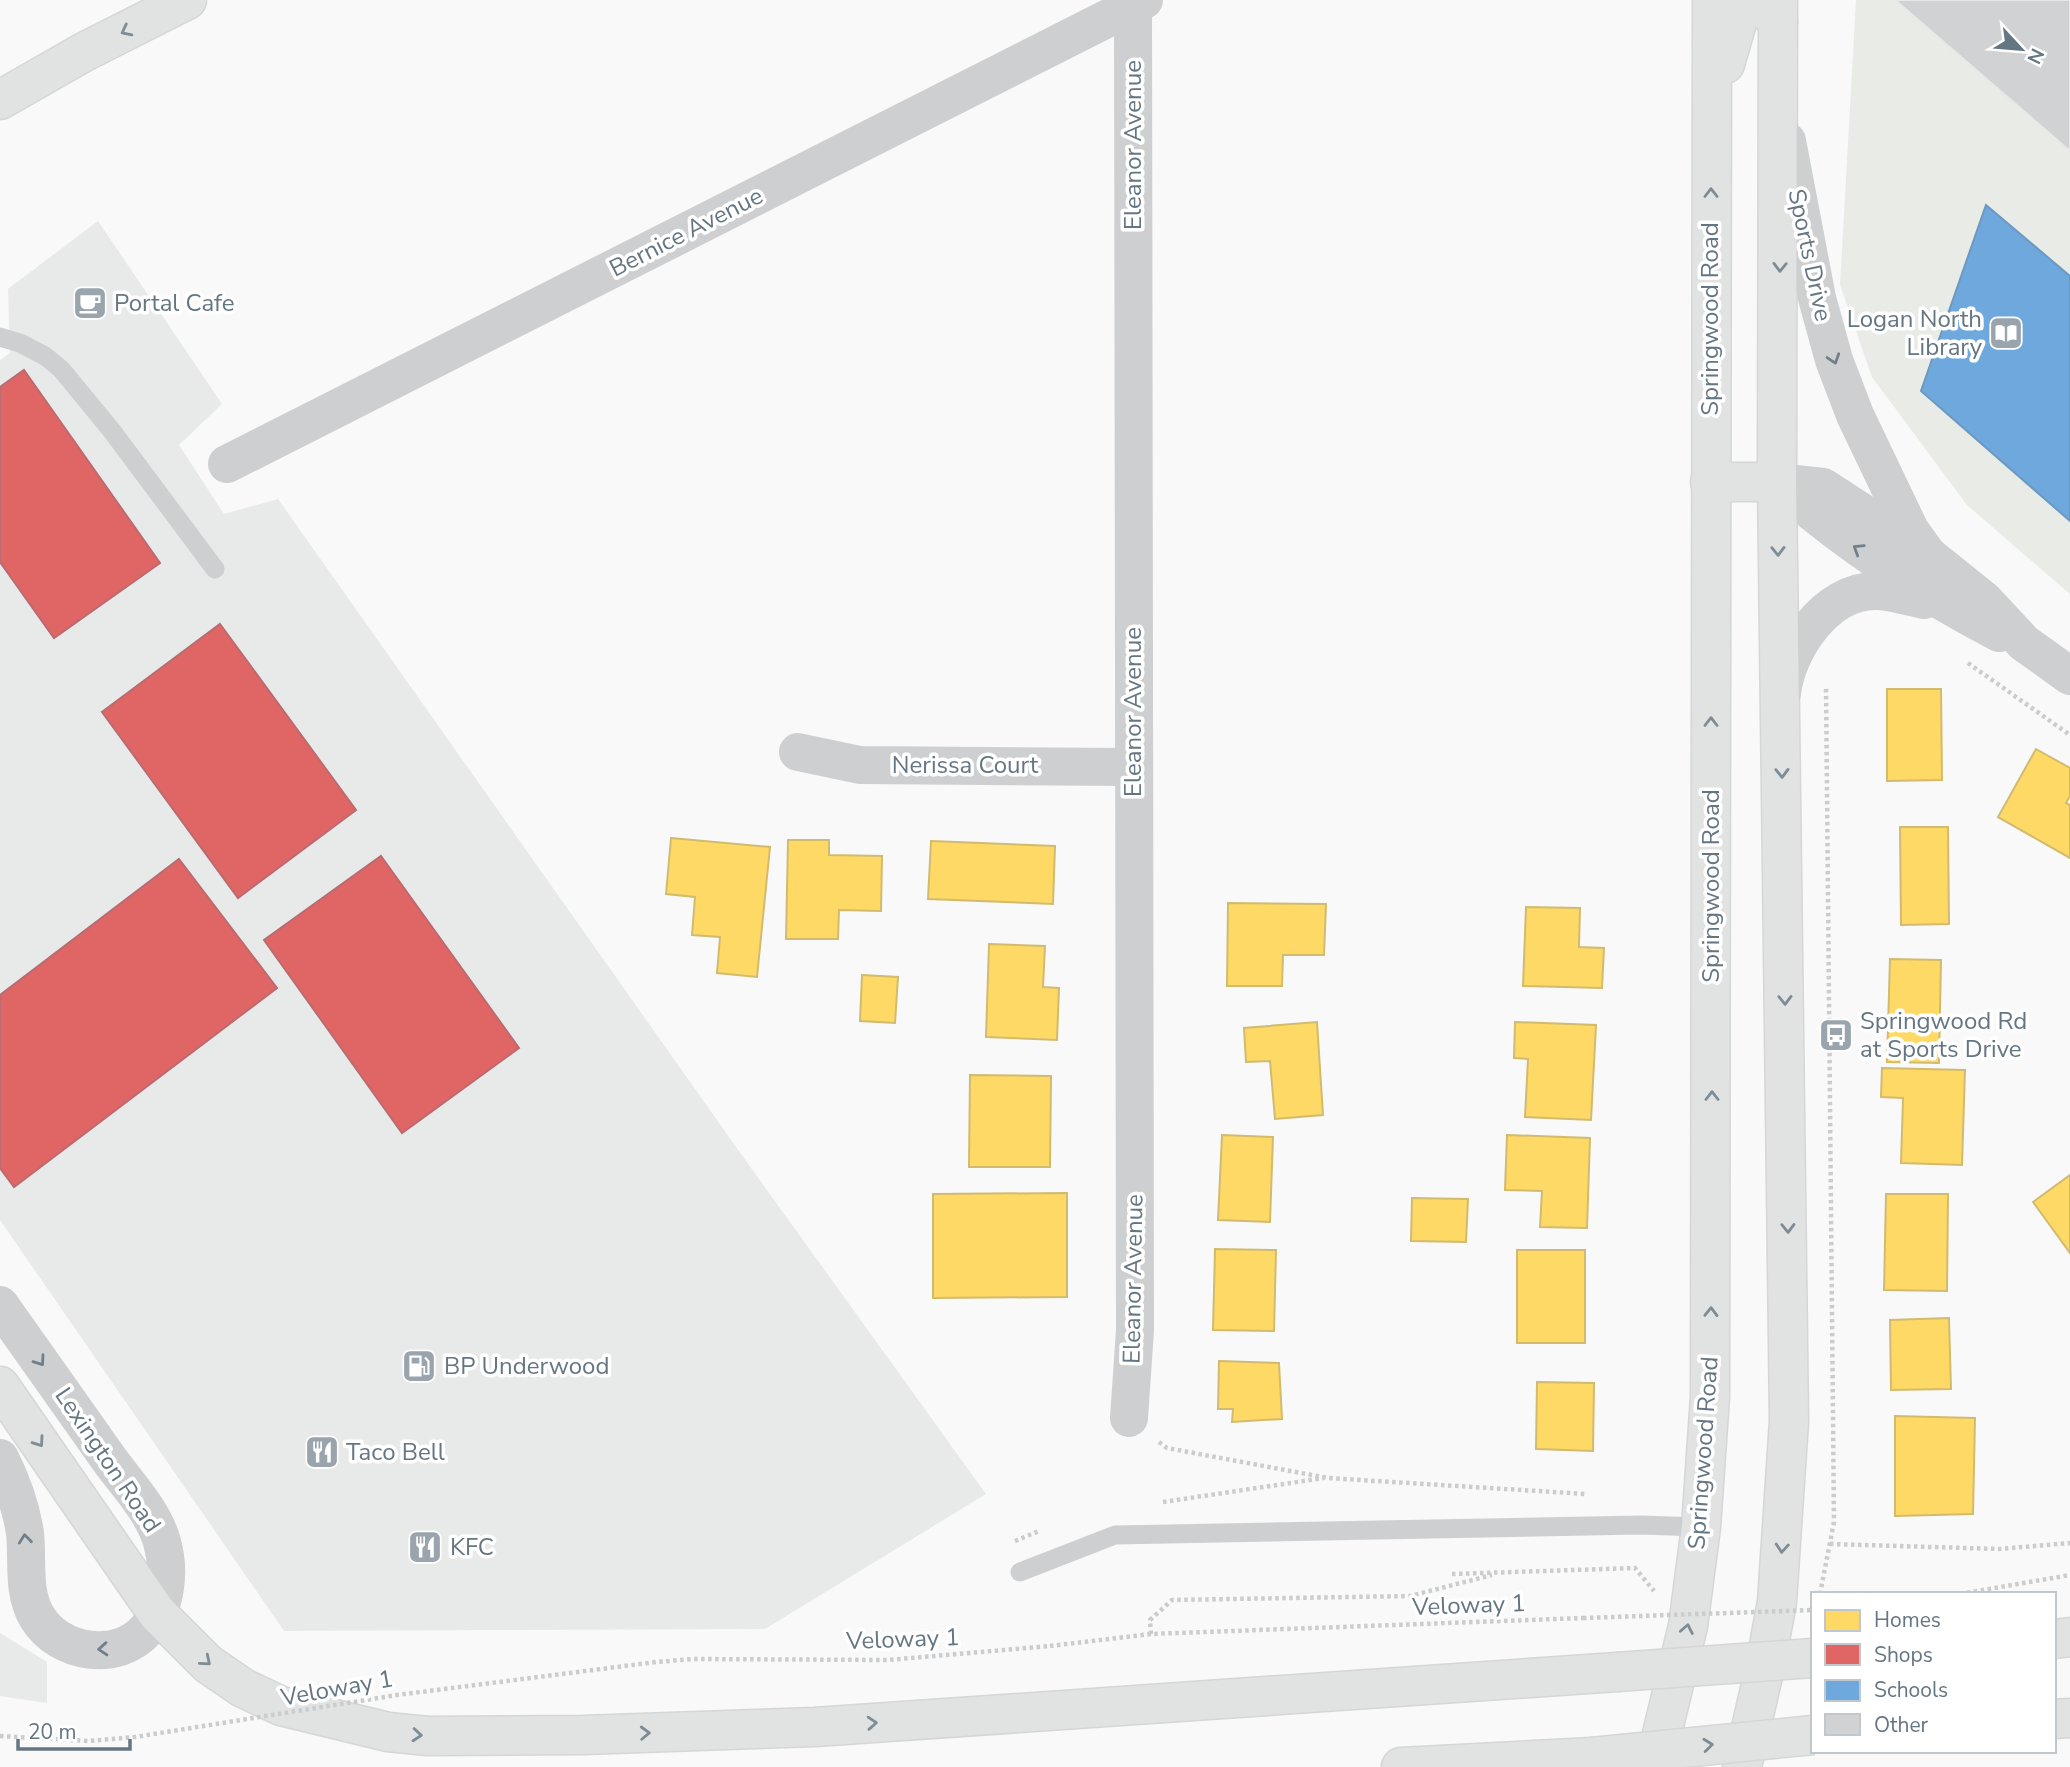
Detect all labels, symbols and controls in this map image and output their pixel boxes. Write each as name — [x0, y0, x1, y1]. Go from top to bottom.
north arrow — [1986, 14, 2056, 84]
one-way arrow — [121, 22, 133, 36]
text: N — [2021, 44, 2050, 68]
street label: Eleanor Avenue — [1117, 60, 1149, 230]
street label: Bernice Avenue — [604, 180, 768, 284]
street label: Sports Drive — [1780, 186, 1840, 324]
one-way arrow — [1703, 188, 1719, 198]
street label: Springwood Road — [1694, 222, 1726, 416]
one-way arrow — [1772, 262, 1787, 273]
cafe icon: Portal Cafe — [71, 284, 109, 322]
place label: Portal Cafe — [114, 287, 235, 319]
place label: Logan North Library — [1847, 303, 1983, 363]
library icon: Logan North Library — [1987, 314, 2025, 352]
one-way arrow — [1826, 352, 1840, 365]
one-way arrow — [1771, 545, 1786, 556]
one-way arrow — [1853, 545, 1866, 557]
street label: Eleanor Avenue — [1117, 627, 1149, 797]
one-way arrow — [1703, 716, 1719, 726]
street label: Nerissa Court — [892, 749, 1039, 781]
one-way arrow — [1774, 768, 1790, 779]
street label: Springwood Road — [1695, 789, 1727, 983]
one-way arrow — [1777, 996, 1793, 1006]
place label: Springwood Rd at Sports Drive — [1860, 1005, 2027, 1065]
bus stop icon: Springwood Rd at Sports Drive — [1817, 1016, 1855, 1054]
one-way arrow — [1704, 1090, 1720, 1101]
street label: Eleanor Avenue — [1116, 1194, 1150, 1364]
one-way arrow — [1780, 1223, 1796, 1234]
one-way arrow — [1703, 1307, 1718, 1318]
fuel station icon: BP Underwood — [400, 1347, 438, 1385]
place label: BP Underwood — [444, 1350, 609, 1382]
one-way arrow — [31, 1353, 44, 1366]
street label: Springwood Road — [1680, 1355, 1726, 1551]
street label: Lexington Road — [48, 1381, 168, 1539]
restaurant icon: Taco Bell — [303, 1433, 341, 1471]
one-way arrow — [31, 1434, 43, 1447]
place label: Taco Bell — [346, 1436, 445, 1468]
restaurant icon: KFC — [406, 1528, 444, 1566]
place label: KFC — [450, 1531, 494, 1563]
one-way arrow — [17, 1533, 32, 1544]
one-way arrow — [1775, 1543, 1790, 1554]
street label: Veloway 1 — [1411, 1587, 1526, 1623]
legend — [1811, 1592, 2056, 1753]
text: Homes — [1874, 1606, 1941, 1634]
street label: Veloway 1 — [845, 1621, 960, 1657]
one-way arrow — [1679, 1623, 1694, 1635]
one-way arrow — [98, 1641, 109, 1656]
text: Shops — [1874, 1641, 1933, 1669]
one-way arrow — [198, 1653, 210, 1666]
street label: Veloway 1 — [277, 1662, 396, 1714]
text: Schools — [1874, 1676, 1948, 1704]
scale bar — [18, 1708, 130, 1752]
text: Other — [1874, 1711, 1929, 1739]
one-way arrow — [867, 1716, 878, 1731]
text: 20 m — [28, 1718, 77, 1746]
one-way arrow — [639, 1726, 650, 1741]
one-way arrow — [412, 1727, 423, 1742]
one-way arrow — [1703, 1738, 1714, 1753]

